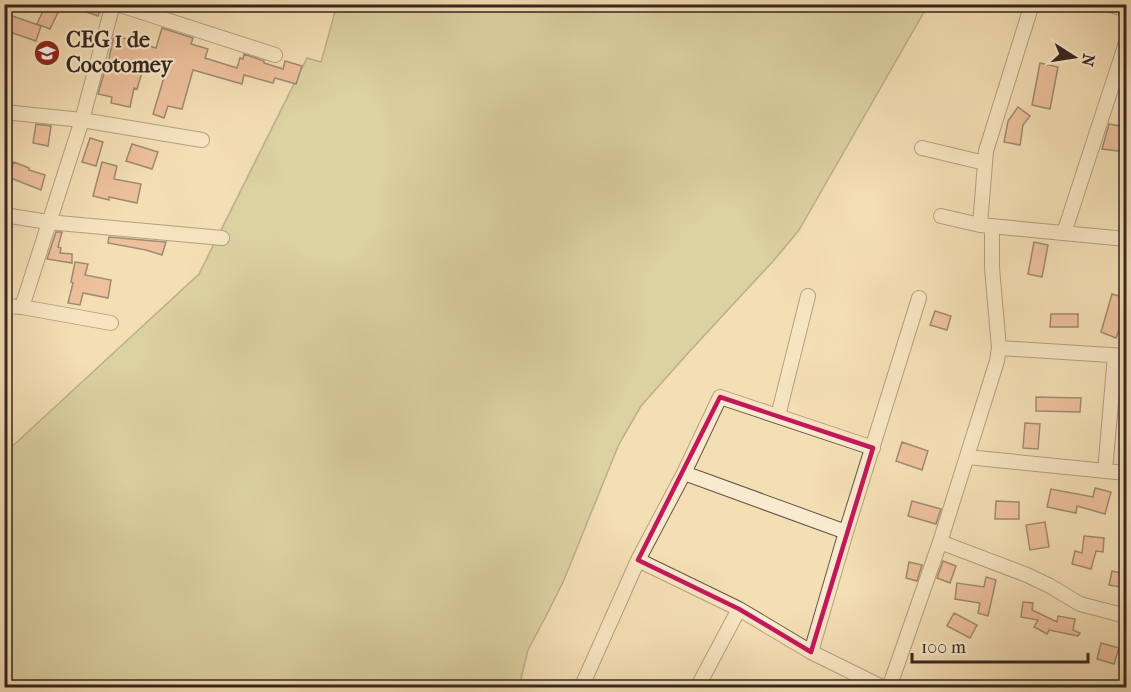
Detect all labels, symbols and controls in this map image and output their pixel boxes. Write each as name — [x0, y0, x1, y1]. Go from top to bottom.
place label: CEG 1 de Cocotomey — [66, 27, 173, 78]
north arrow — [1044, 27, 1104, 87]
school or university icon: CEG 1 de Cocotomey — [32, 38, 62, 68]
text: N — [1077, 52, 1099, 69]
scale bar — [912, 626, 1088, 664]
text: 100 m — [921, 637, 966, 658]

